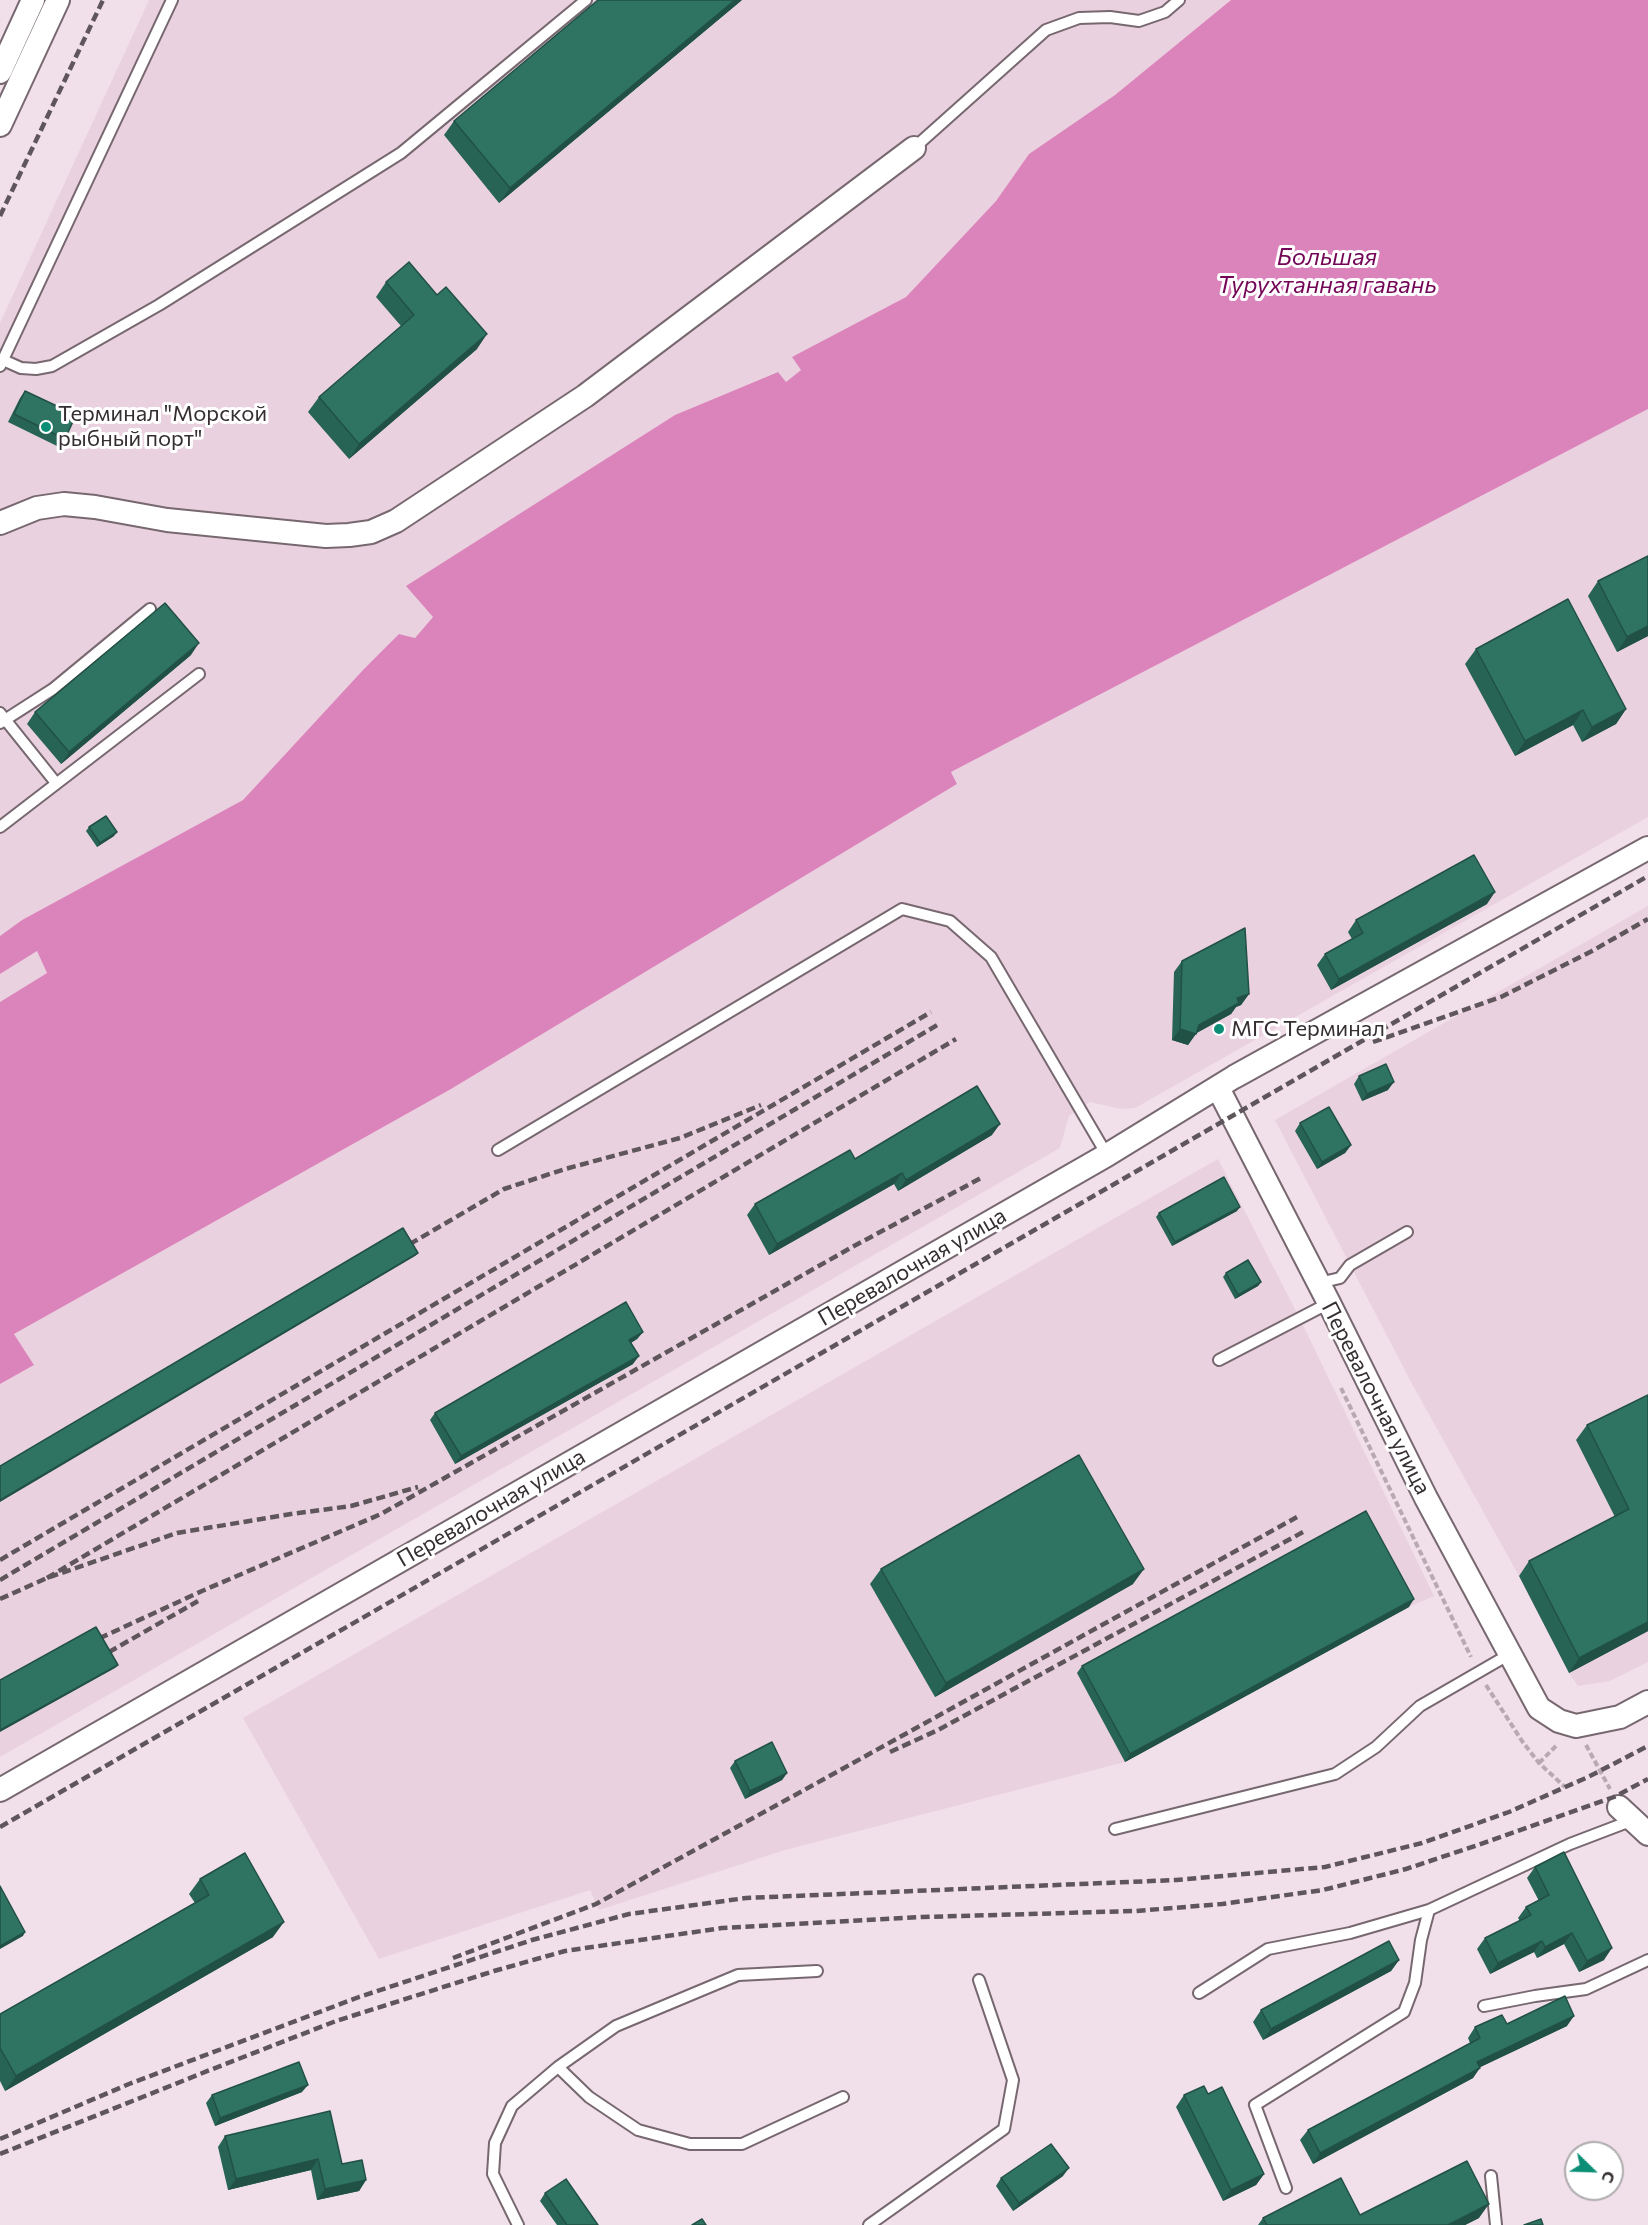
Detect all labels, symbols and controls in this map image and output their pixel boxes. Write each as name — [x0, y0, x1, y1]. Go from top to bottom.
water label: Большая Турухтанная гавань — [1217, 243, 1437, 299]
place label: Терминал "Морской рыбный порт" — [58, 401, 267, 452]
marker: Терминал "Морской рыбный порт" — [39, 420, 53, 434]
place label: МГС Терминал — [1231, 1016, 1385, 1042]
marker: МГС Терминал — [1212, 1022, 1226, 1036]
street label: Перевалочная улица — [813, 1202, 1011, 1332]
street label: Перевалочная улица — [1316, 1297, 1436, 1499]
street label: Перевалочная улица — [392, 1443, 590, 1573]
north arrow — [1564, 2141, 1624, 2201]
text: С — [1598, 2169, 1620, 2186]

